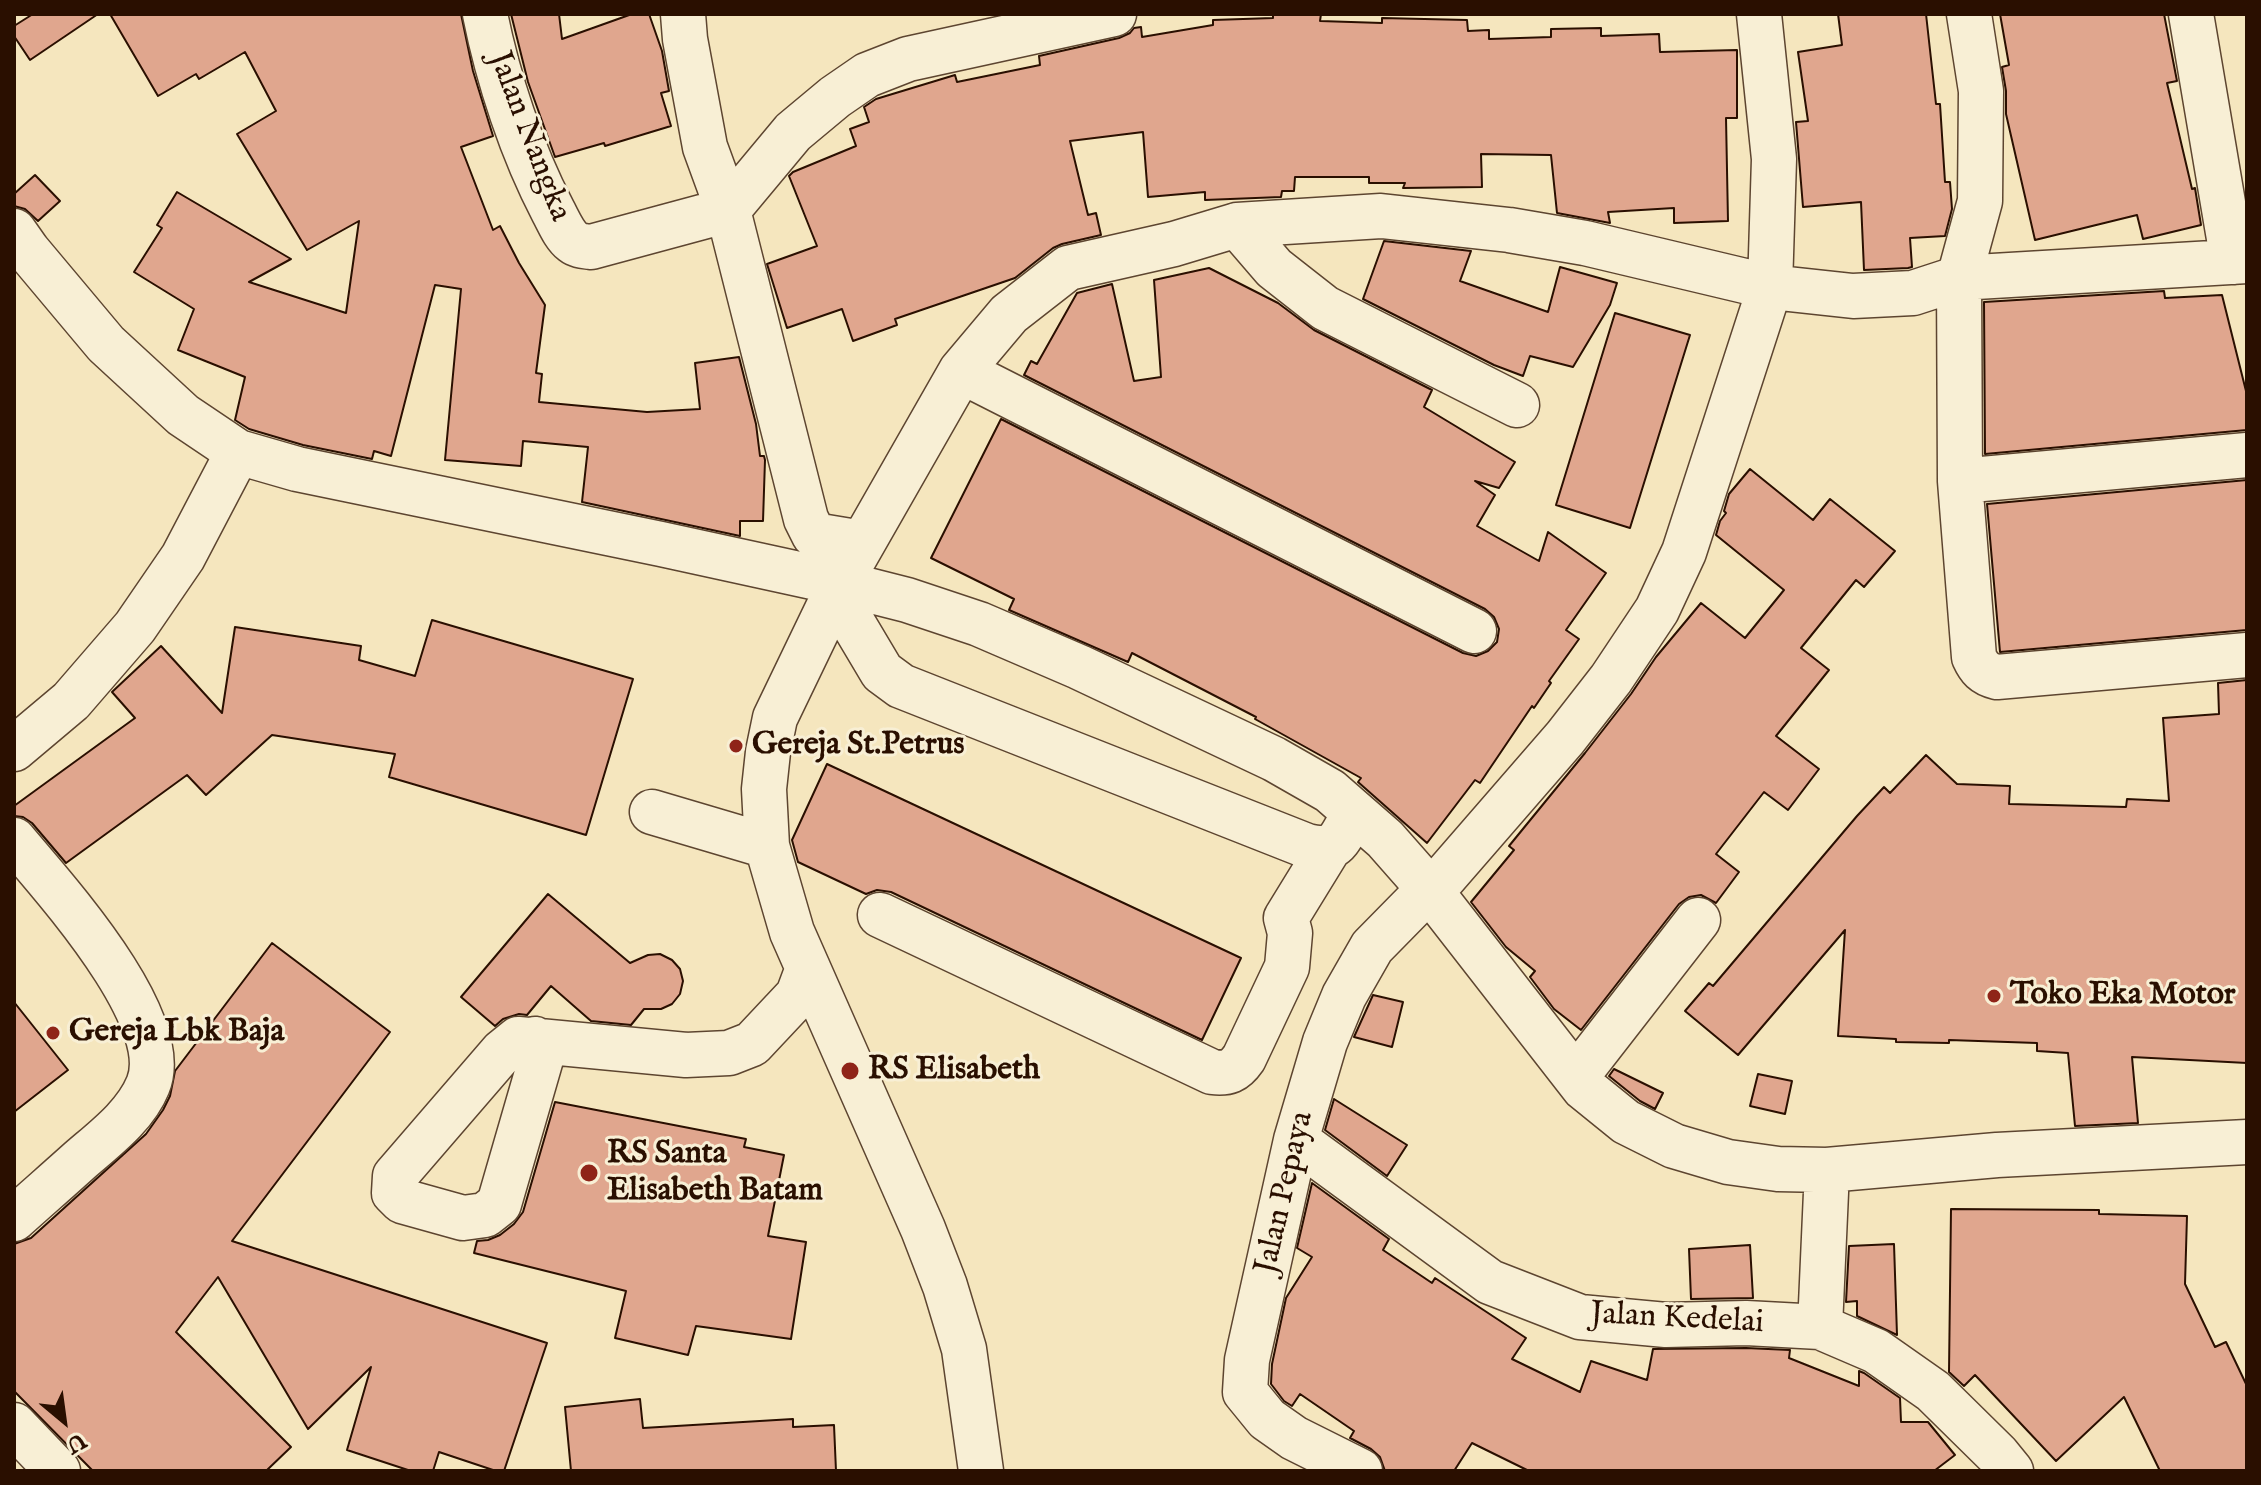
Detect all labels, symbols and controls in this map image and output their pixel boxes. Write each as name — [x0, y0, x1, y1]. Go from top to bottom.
street label: Jalan Nangka — [478, 47, 578, 227]
place label: Gereja St.Petrus — [752, 727, 965, 765]
marker: Gereja St.Petrus — [727, 737, 745, 755]
place label: Toko Eka Motor — [2010, 977, 2236, 1015]
marker: Toko Eka Motor — [1985, 987, 2003, 1005]
place label: Gereja Lbk Baja — [69, 1014, 284, 1052]
marker: Gereja Lbk Baja — [44, 1024, 62, 1042]
place label: RS Elisabeth — [868, 1052, 1040, 1090]
marker: RS Elisabeth — [839, 1060, 861, 1082]
street label: Jalan Pepaya — [1249, 1108, 1323, 1278]
place label: RS Santa Elisabeth Batam — [607, 1136, 823, 1211]
marker: RS Santa Elisabeth Batam — [578, 1162, 600, 1184]
street label: Jalan Kedelai — [1589, 1296, 1765, 1344]
north arrow — [24, 1381, 104, 1461]
text: U — [61, 1425, 91, 1459]

